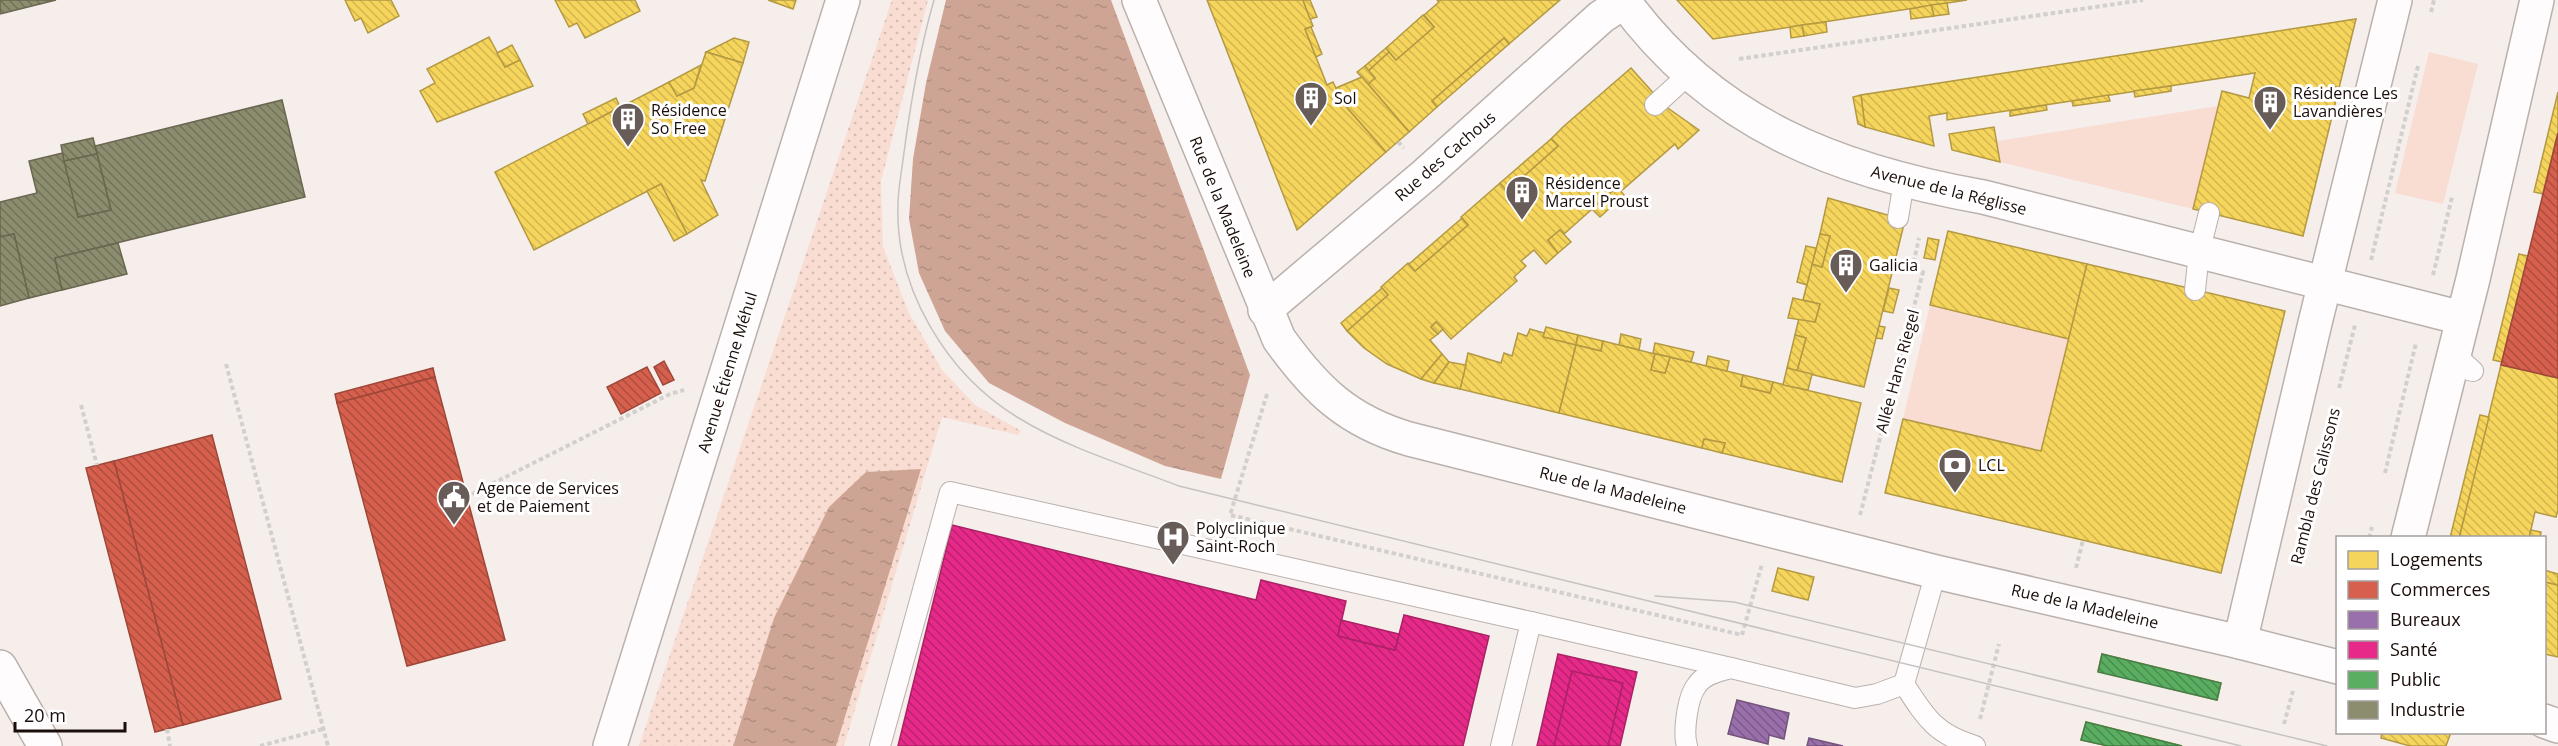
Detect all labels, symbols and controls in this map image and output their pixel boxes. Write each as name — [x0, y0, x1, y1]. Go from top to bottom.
building icon: Sol — [1293, 80, 1329, 127]
place label: Résidence Les Lavandières — [2293, 82, 2398, 122]
building icon: Résidence Les Lavandières — [2252, 84, 2288, 131]
place label: Sol — [1334, 87, 1356, 109]
place label: Résidence So Free — [651, 99, 727, 139]
building icon: Résidence So Free — [610, 101, 646, 148]
street label: Rue des Cachous — [1390, 106, 1500, 206]
street label: Rue de la Madeleine — [1185, 133, 1261, 281]
street label: Avenue de la Réglisse — [1869, 160, 2029, 220]
place label: Résidence Marcel Proust — [1545, 172, 1649, 212]
building icon: Résidence Marcel Proust — [1504, 174, 1540, 221]
building icon: Galicia — [1828, 247, 1864, 294]
place label: Galicia — [1869, 254, 1918, 276]
street label: Avenue Étienne Méhul — [692, 289, 762, 455]
street label: Allée Hans Riegel — [1870, 307, 1924, 435]
street label: Rambla des Calissons — [2285, 406, 2345, 566]
bank icon: LCL — [1937, 447, 1973, 494]
place label: LCL — [1978, 454, 2005, 476]
street label: Rue de la Madeleine — [1537, 461, 1689, 519]
place label: Agence de Services et de Paiement — [477, 477, 619, 517]
public building icon: Agence de Services et de Paiement — [436, 479, 472, 526]
place label: Polyclinique Saint-Roch — [1196, 517, 1286, 557]
hospital icon: Polyclinique Saint-Roch — [1155, 519, 1191, 566]
legend — [2336, 536, 2546, 734]
text: Logements — [2390, 547, 2483, 571]
text: Commerces — [2390, 577, 2490, 601]
street label: Rue de la Madeleine — [2009, 578, 2161, 634]
text: Bureaux — [2390, 607, 2461, 631]
text: Santé — [2390, 637, 2437, 661]
text: Public — [2390, 667, 2441, 691]
scale bar — [15, 695, 124, 733]
text: Industrie — [2390, 697, 2465, 721]
text: 20 m — [24, 703, 66, 727]

